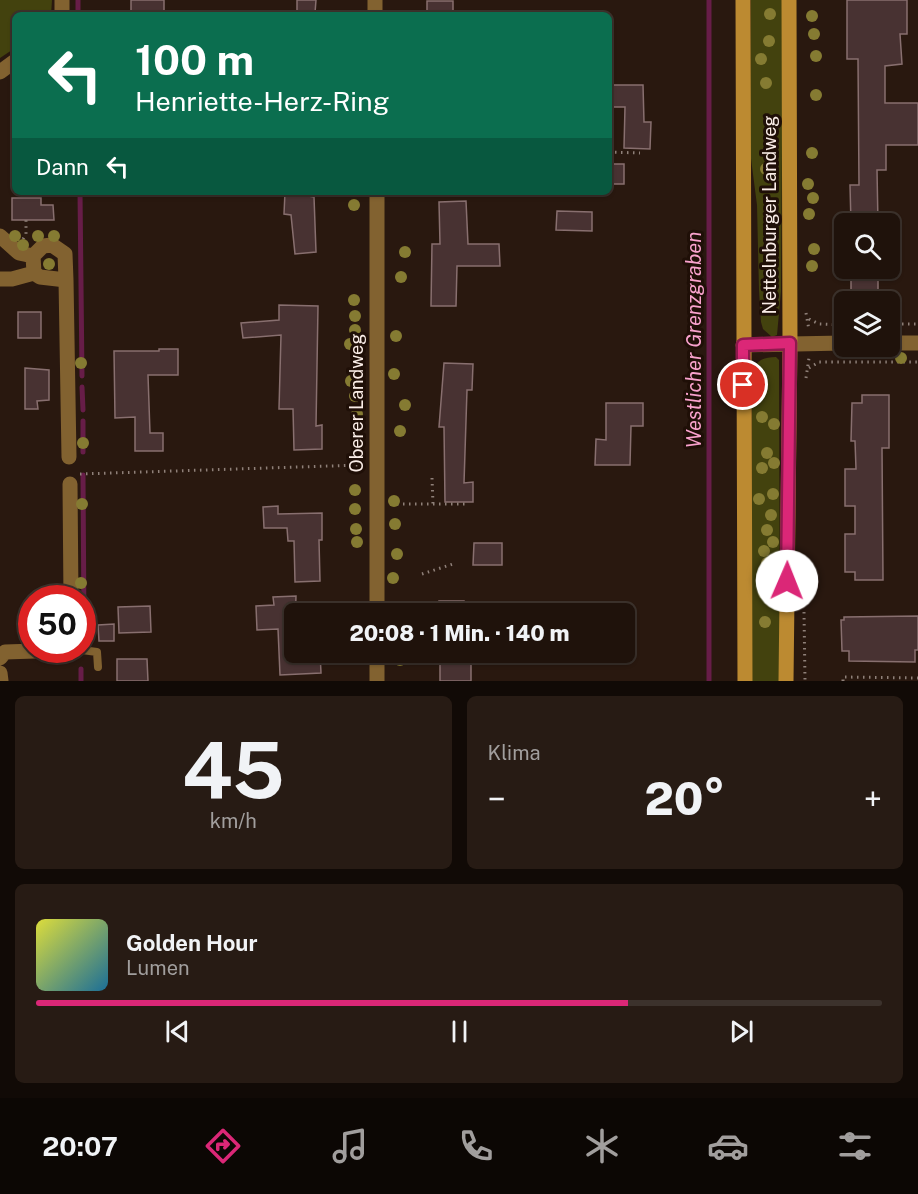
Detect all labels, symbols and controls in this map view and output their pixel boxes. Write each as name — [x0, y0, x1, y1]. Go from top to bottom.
text: 100 m — [135, 35, 254, 84]
icon: left — [36, 36, 114, 114]
text: Henriette-Herz-Ring — [135, 85, 390, 117]
street label: Nettelnburger Landweg — [759, 116, 780, 314]
icon: left — [101, 150, 134, 183]
text: Dann — [36, 154, 89, 180]
map controls — [834, 213, 900, 357]
button: search — [834, 213, 900, 279]
water label: Westlicher Grenzgraben — [682, 232, 706, 448]
button: layers — [834, 291, 900, 357]
street label: Oberer Landweg — [346, 334, 367, 472]
pin — [717, 359, 768, 410]
icon: arrive — [726, 368, 759, 401]
position arrow — [755, 549, 819, 613]
speed limit sign: 50 — [18, 585, 96, 663]
text: 20:08 · 1 Min. · 140 m — [349, 620, 570, 646]
text: 45 — [182, 724, 285, 816]
text: Klima — [488, 741, 541, 765]
text: 20° — [644, 772, 725, 825]
text: − — [488, 780, 506, 818]
text: + — [864, 780, 882, 818]
text: km/h — [210, 809, 257, 833]
text: Golden Hour — [126, 930, 257, 956]
text: Lumen — [126, 956, 190, 980]
icon: previous — [161, 1015, 194, 1048]
icon: pause — [443, 1015, 476, 1048]
icon: next — [725, 1015, 758, 1048]
icon: directions — [202, 1125, 244, 1167]
icon: music — [329, 1125, 371, 1167]
icon: phone — [455, 1125, 497, 1167]
icon: climate — [581, 1125, 623, 1167]
icon: car — [707, 1125, 749, 1167]
icon: filters — [834, 1125, 876, 1167]
text: 20:07 — [42, 1130, 118, 1162]

